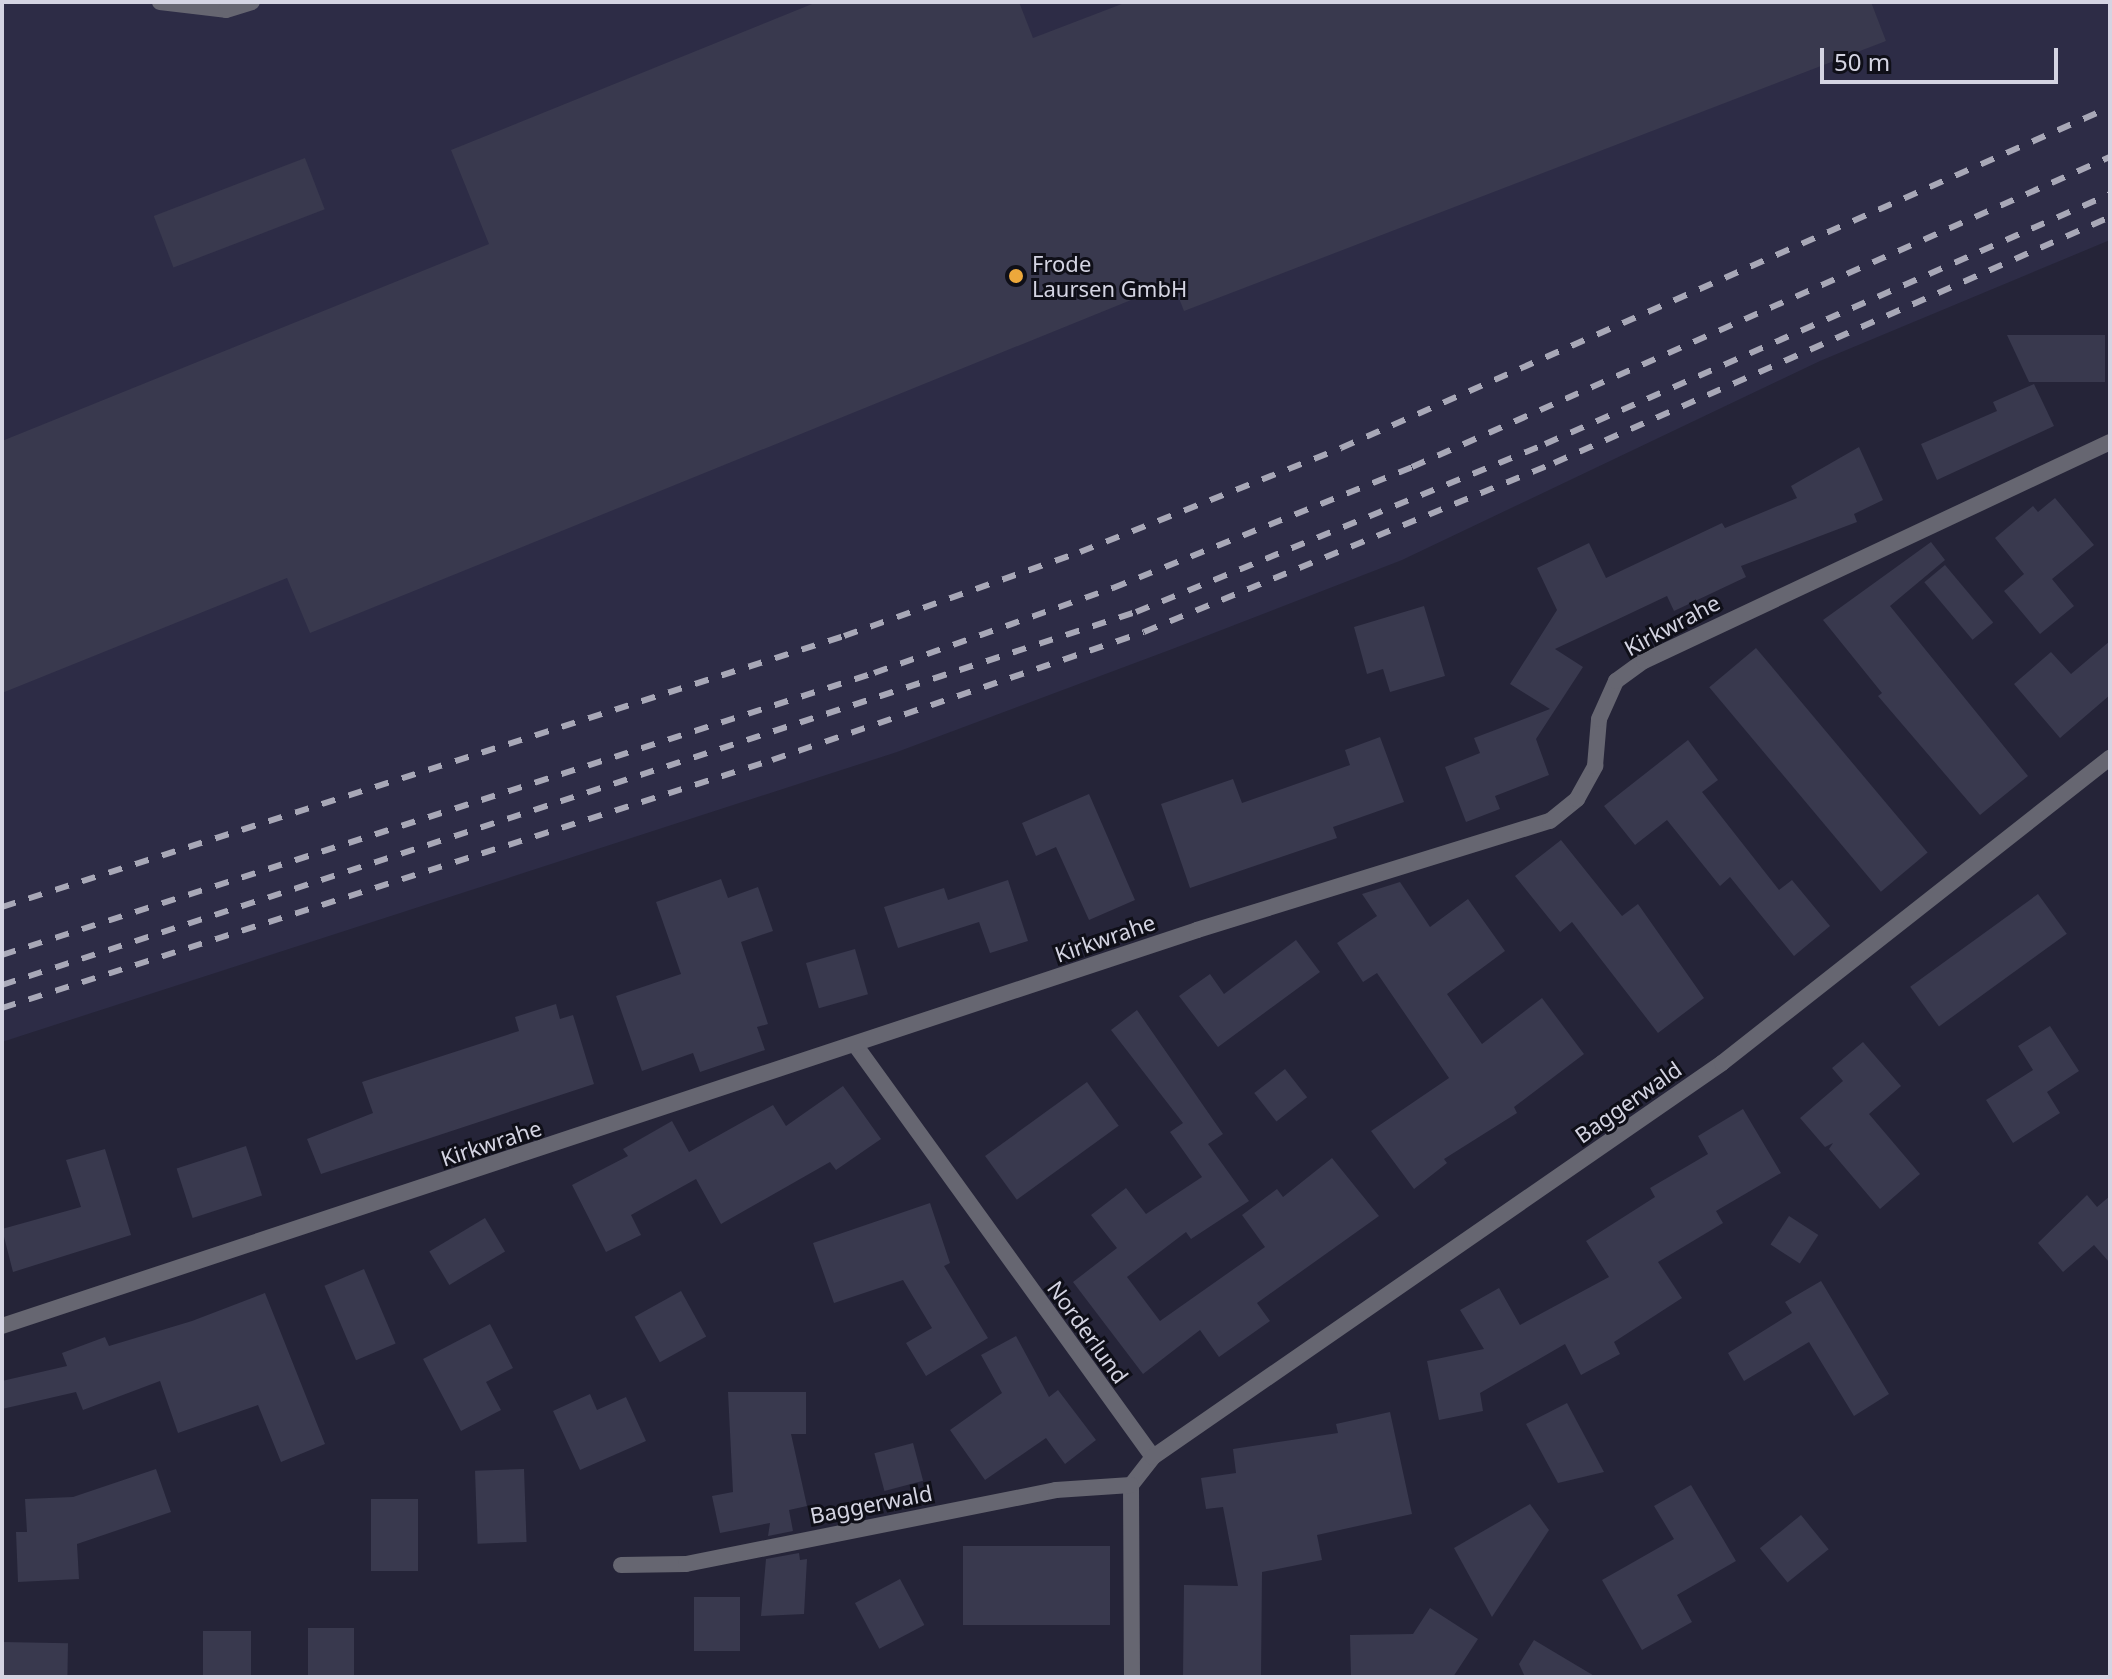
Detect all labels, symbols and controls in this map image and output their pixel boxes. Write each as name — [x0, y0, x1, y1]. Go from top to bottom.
scale bar — [1824, 32, 2062, 82]
text: 50 m — [1834, 45, 1890, 78]
place label: Frode Laursen GmbH — [1032, 250, 1187, 302]
marker: Frode Laursen GmbH — [1007, 267, 1025, 285]
street label: Kirkwrahe — [1620, 589, 1724, 661]
street label: Kirkwrahe — [1051, 909, 1159, 967]
street label: Baggerwald — [1570, 1056, 1686, 1148]
street label: Kirkwrahe — [437, 1114, 545, 1172]
street label: Norderlund — [1042, 1276, 1134, 1388]
street label: Baggerwald — [808, 1479, 934, 1529]

